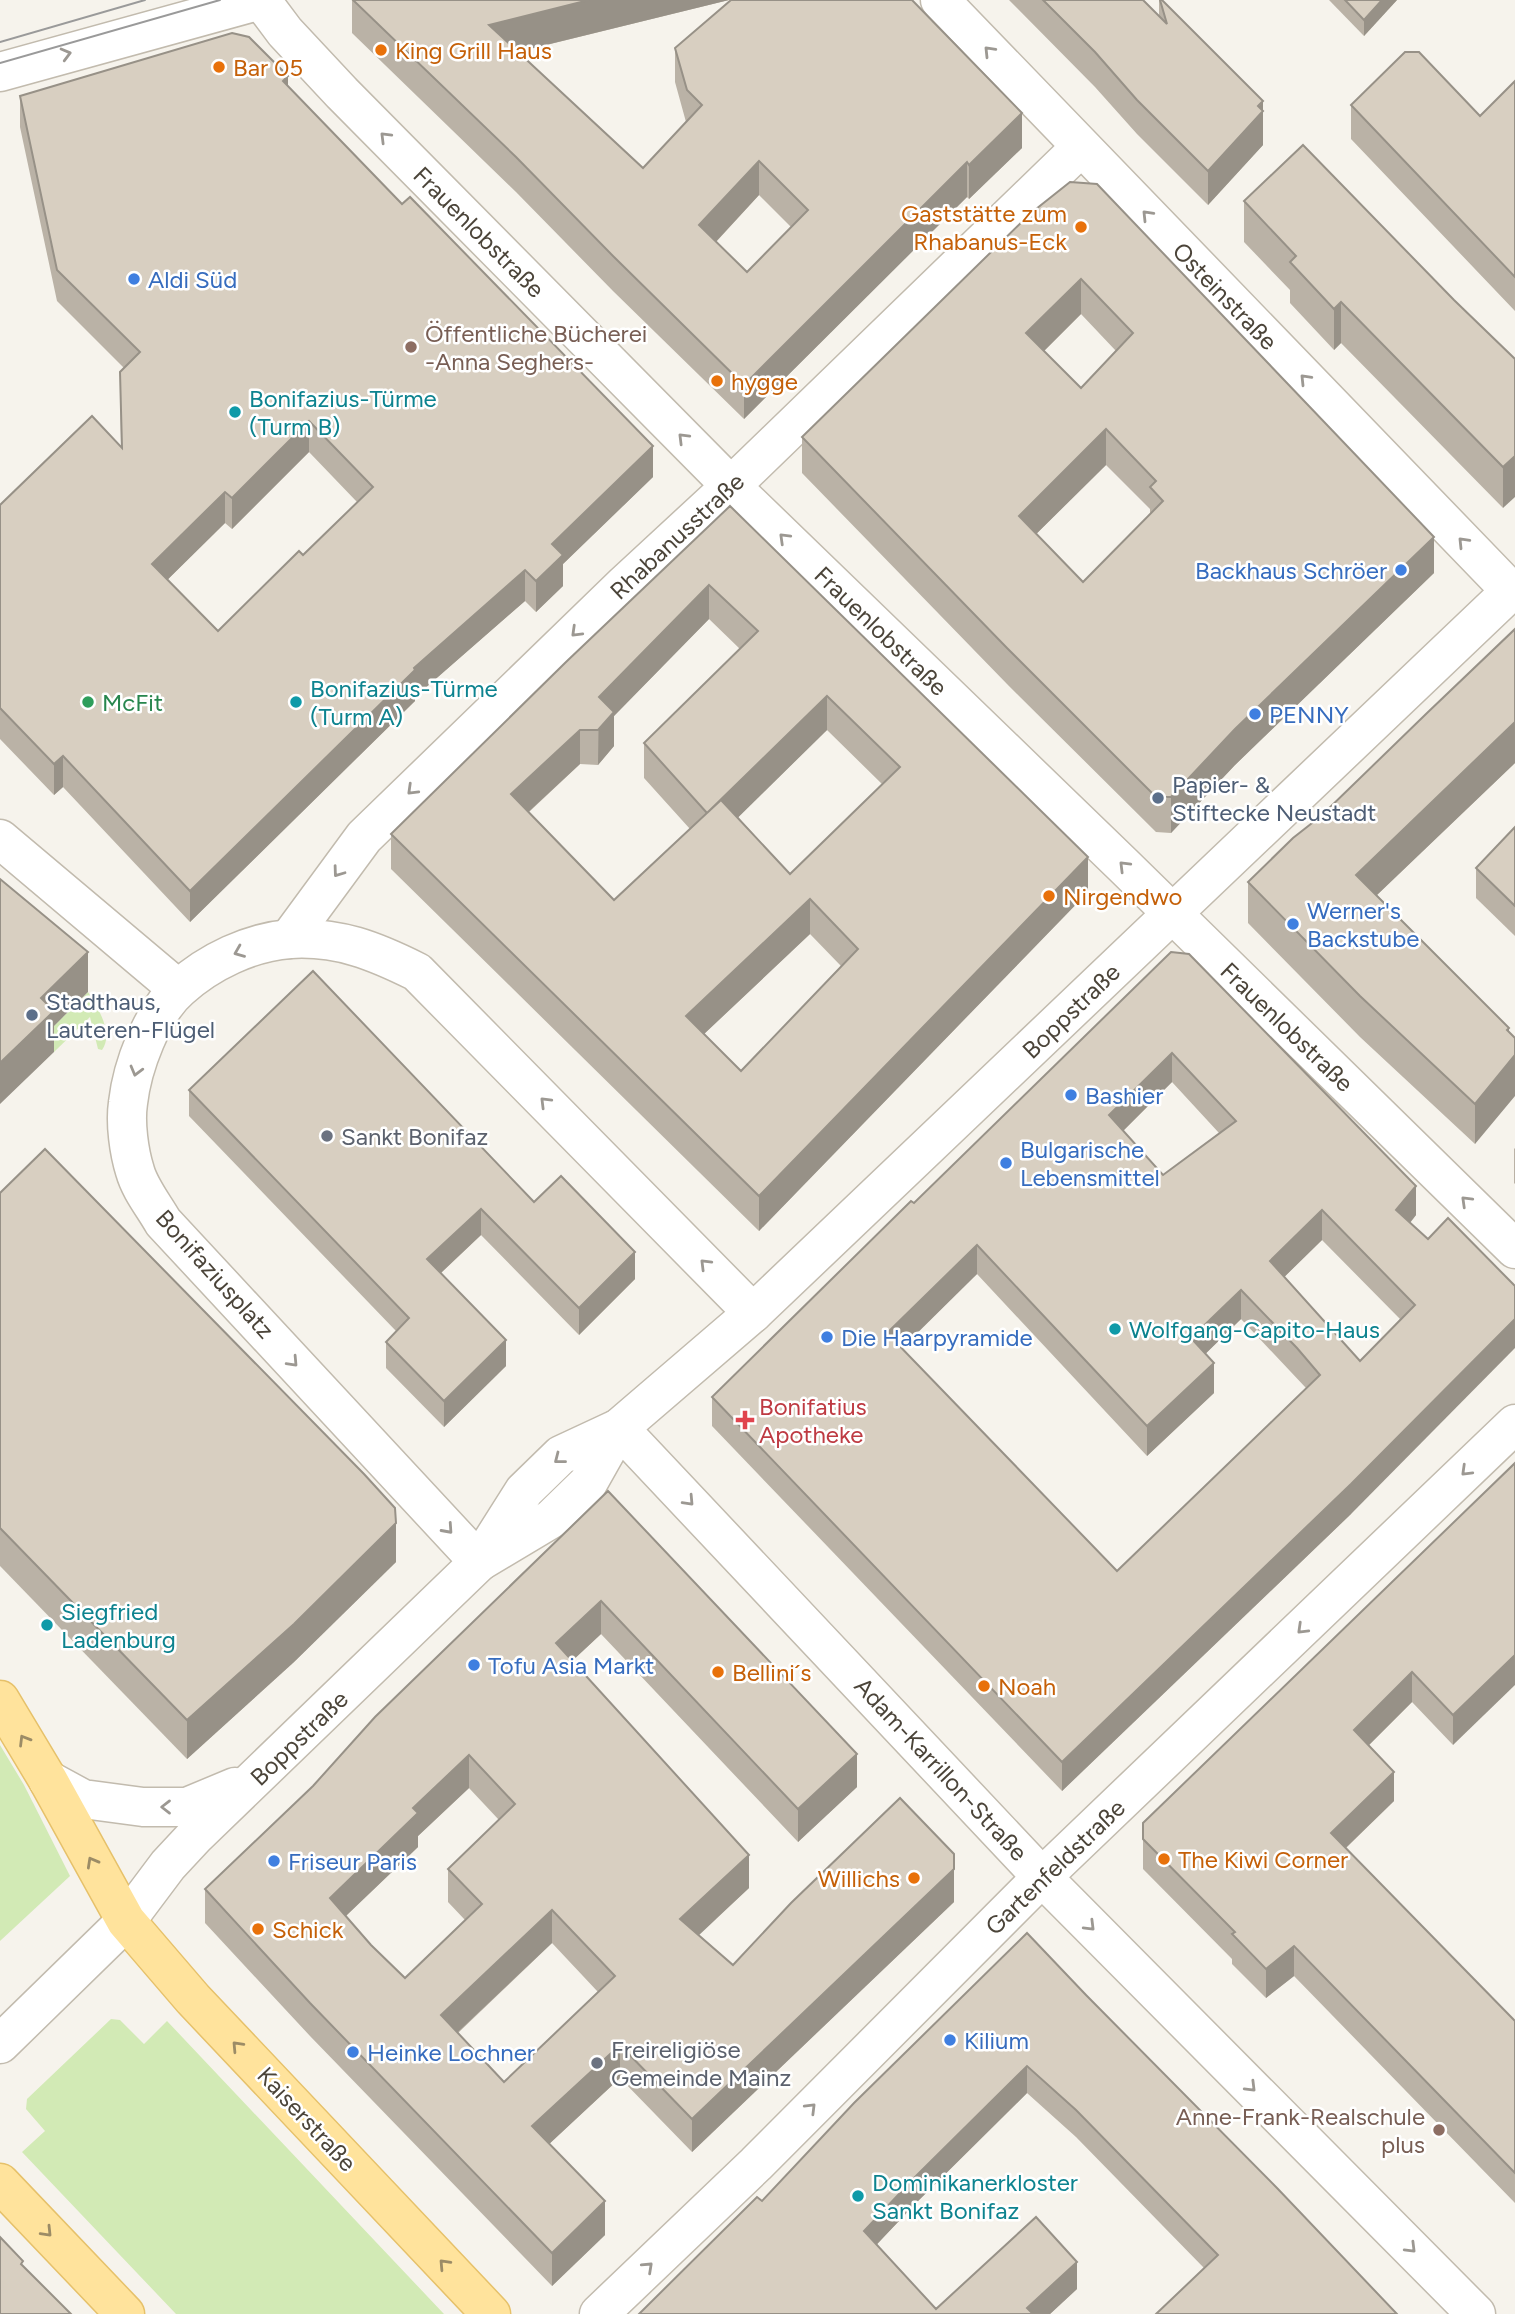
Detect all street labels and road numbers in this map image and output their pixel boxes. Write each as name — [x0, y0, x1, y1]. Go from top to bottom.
street label: Frauenlobstraße — [407, 160, 551, 304]
street label: Osteinstraße — [1167, 236, 1283, 356]
street label: Rhabanusstraße — [604, 467, 750, 605]
street label: Frauenlobstraße — [809, 560, 953, 702]
street label: Frauenlobstraße — [1215, 956, 1359, 1098]
street label: Boppstraße — [1016, 957, 1126, 1065]
street label: Bonifaziusplatz — [150, 1204, 280, 1344]
street label: Adam-Karrillon-Straße — [849, 1671, 1033, 1867]
street label: Boppstraße — [244, 1684, 354, 1792]
street label: Gartenfeldstraße — [979, 1793, 1131, 1941]
street label: Kaiserstraße — [251, 2061, 363, 2177]

